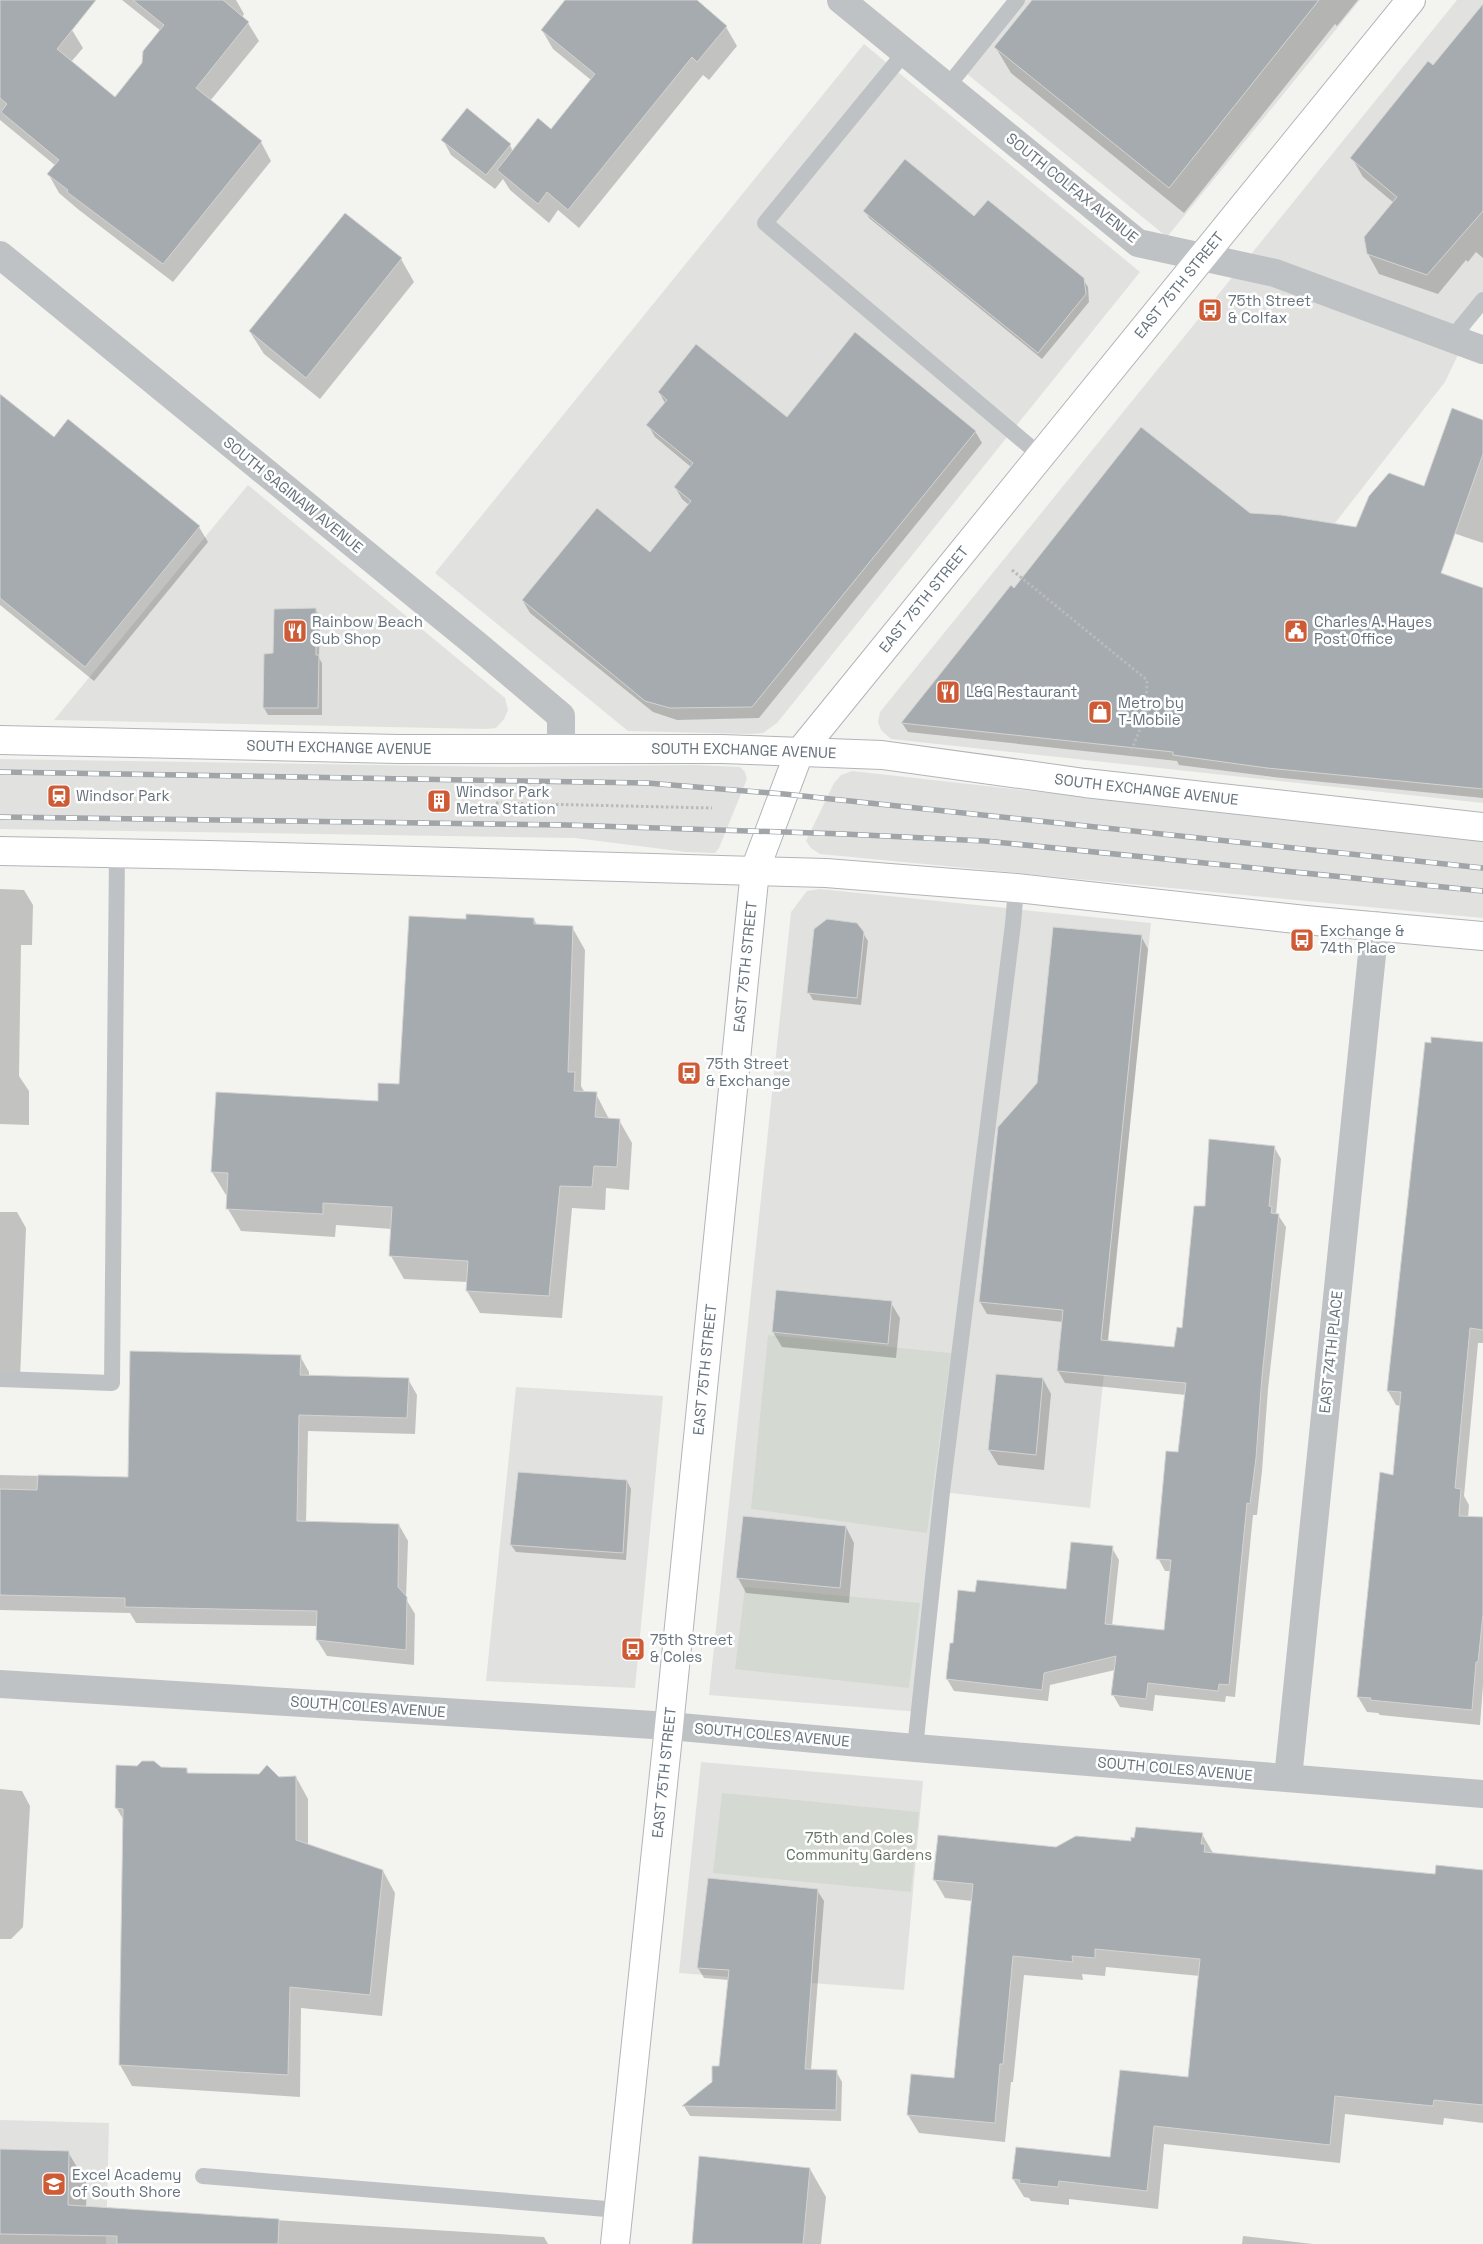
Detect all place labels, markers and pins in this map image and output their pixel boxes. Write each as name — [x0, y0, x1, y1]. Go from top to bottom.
place label: 75th Street & Colfax — [1228, 291, 1311, 327]
bus stop icon: 75th Street & Colfax — [1197, 297, 1223, 323]
place label: Rainbow Beach Sub Shop — [312, 612, 423, 648]
place label: Charles A. Hayes Post Office — [1314, 612, 1432, 648]
restaurant icon: Rainbow Beach Sub Shop — [282, 618, 308, 644]
public building icon: Charles A. Hayes Post Office — [1283, 618, 1309, 644]
restaurant icon: L&G Restaurant — [935, 679, 961, 705]
place label: L&G Restaurant — [966, 682, 1078, 701]
place label: Metro by T-Mobile — [1118, 693, 1184, 729]
shop icon: Metro by T-Mobile — [1087, 699, 1113, 725]
place label: Windsor Park Metra Station — [456, 782, 556, 818]
station icon: Windsor Park — [46, 783, 72, 809]
place label: Windsor Park — [76, 786, 170, 805]
building icon: Windsor Park Metra Station — [426, 788, 452, 814]
place label: Exchange & 74th Place — [1320, 921, 1404, 957]
bus stop icon: Exchange & 74th Place — [1289, 927, 1315, 953]
place label: 75th Street & Exchange — [706, 1054, 790, 1090]
bus stop icon: 75th Street & Exchange — [676, 1060, 702, 1086]
place label: 75th Street & Coles — [650, 1630, 733, 1666]
bus stop icon: 75th Street & Coles — [620, 1636, 646, 1662]
place label: Excel Academy of South Shore — [72, 2165, 181, 2201]
school or university icon: Excel Academy of South Shore — [41, 2171, 67, 2197]

